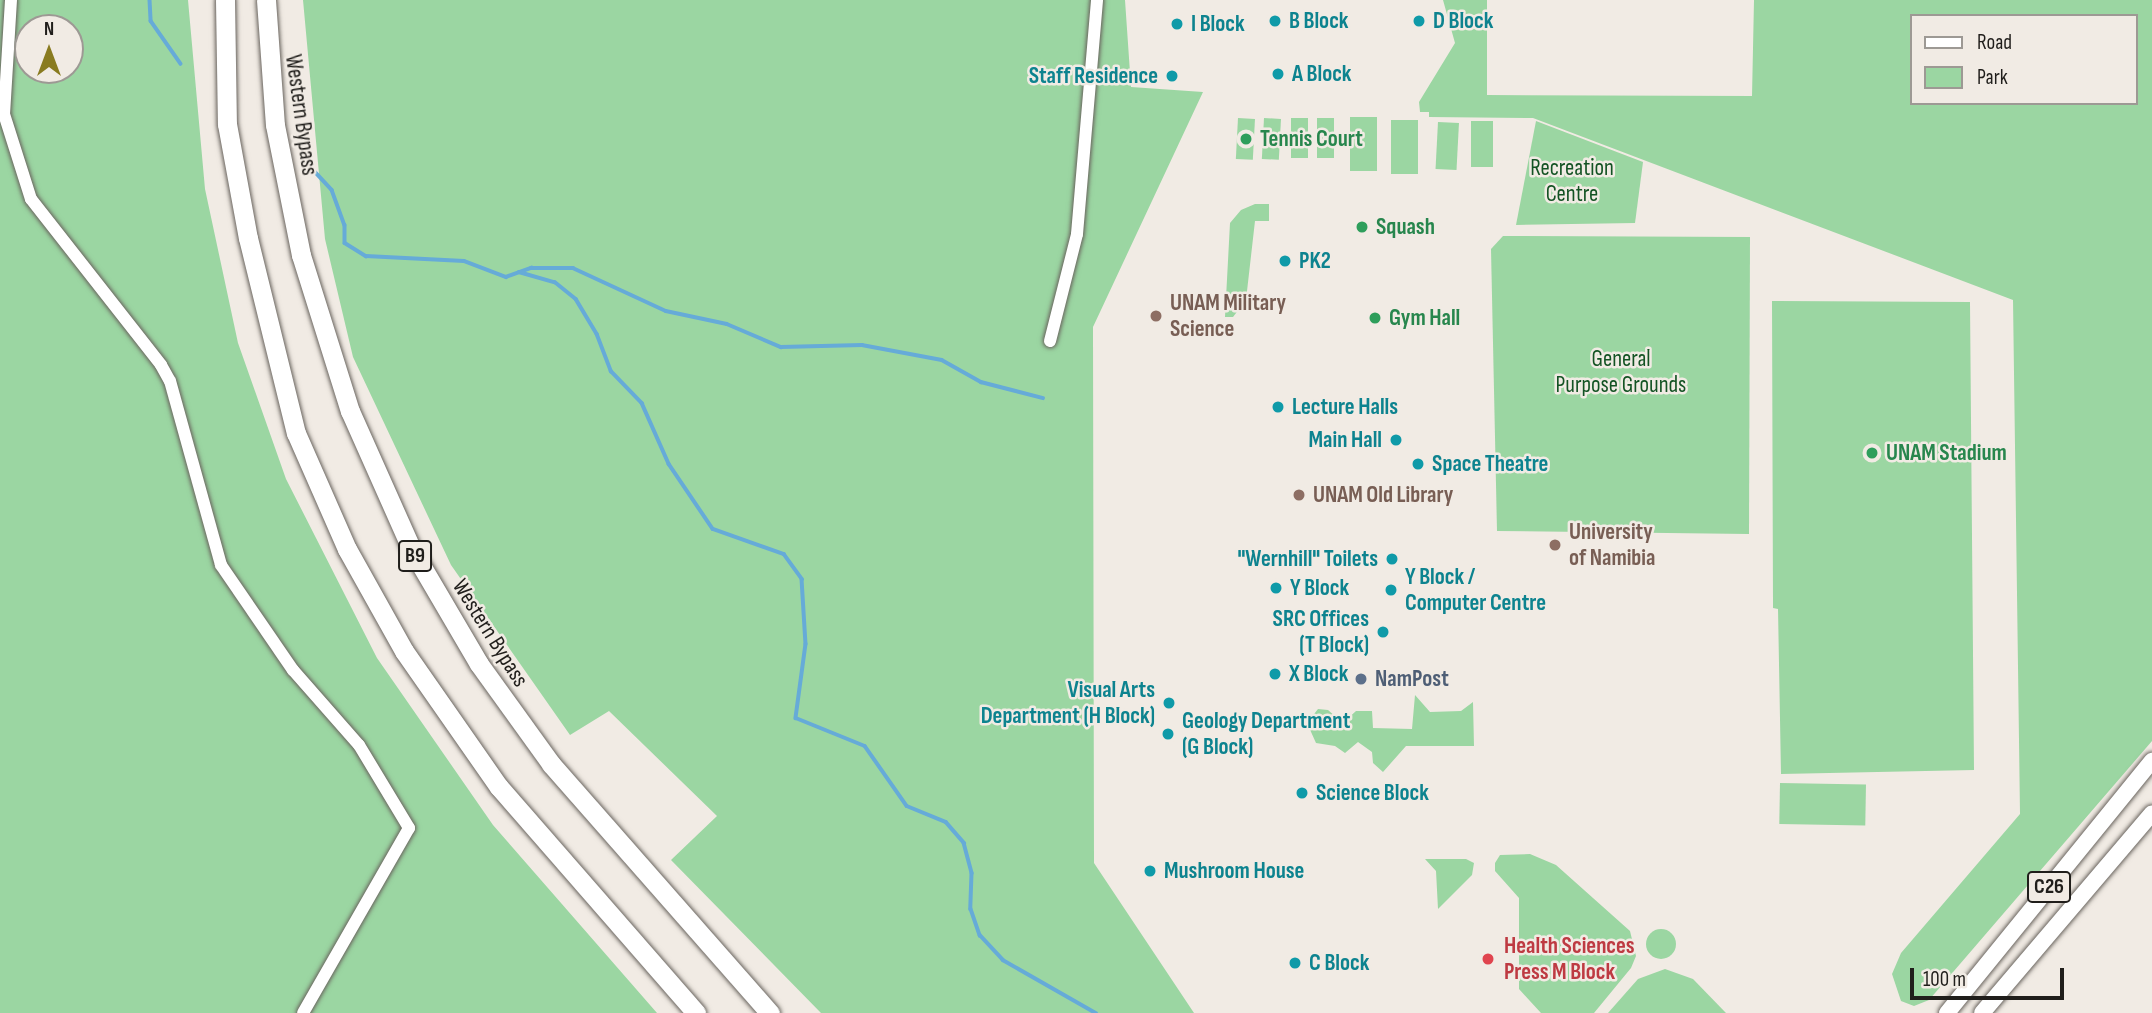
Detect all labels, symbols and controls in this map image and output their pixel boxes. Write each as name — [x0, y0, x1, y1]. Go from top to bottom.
place label: B Block — [1289, 7, 1349, 35]
place label: D Block — [1433, 7, 1494, 35]
place label: I Block — [1191, 10, 1245, 38]
marker: B Block — [1267, 13, 1283, 29]
marker: D Block — [1411, 13, 1427, 29]
north arrow — [14, 14, 84, 84]
legend — [1910, 14, 2138, 105]
marker: I Block — [1169, 16, 1185, 32]
text: N — [44, 18, 54, 41]
text: Road — [1977, 30, 2012, 55]
street label: Western Bypass — [279, 53, 323, 177]
place label: A Block — [1292, 60, 1352, 88]
place label: Staff Residence — [1029, 62, 1158, 90]
text: Park — [1977, 65, 2008, 90]
marker: A Block — [1270, 66, 1286, 82]
marker: Staff Residence — [1164, 68, 1180, 84]
place label: Tennis Court — [1260, 125, 1363, 153]
marker: Tennis Court — [1238, 131, 1254, 147]
park label: Recreation Centre — [1530, 154, 1614, 208]
place label: Squash — [1376, 213, 1435, 241]
marker: Squash — [1354, 219, 1370, 235]
place label: PK2 — [1299, 247, 1331, 275]
marker: PK2 — [1277, 253, 1293, 269]
place label: UNAM Military Science — [1170, 289, 1286, 343]
place label: Gym Hall — [1389, 304, 1460, 332]
marker: UNAM Military Science — [1148, 308, 1164, 324]
marker: Gym Hall — [1367, 310, 1383, 326]
park label: General Purpose Grounds — [1556, 345, 1686, 399]
place label: Lecture Halls — [1292, 393, 1398, 421]
marker: Lecture Halls — [1270, 399, 1286, 415]
place label: Main Hall — [1309, 426, 1382, 454]
marker: Main Hall — [1388, 432, 1404, 448]
place label: UNAM Stadium — [1886, 439, 2007, 467]
marker: UNAM Stadium — [1864, 445, 1880, 461]
place label: Space Theatre — [1432, 450, 1548, 478]
marker: Space Theatre — [1410, 456, 1426, 472]
place label: UNAM Old Library — [1313, 481, 1453, 509]
marker: UNAM Old Library — [1291, 487, 1307, 503]
place label: University of Namibia — [1569, 518, 1655, 572]
marker: University of Namibia — [1547, 537, 1563, 553]
road number: B9 — [398, 538, 432, 574]
place label: "Wernhill" Toilets — [1237, 545, 1378, 573]
marker: "Wernhill" Toilets — [1384, 551, 1400, 567]
place label: Y Block / Computer Centre — [1405, 563, 1546, 617]
street label: Western Bypass — [446, 574, 534, 692]
place label: Y Block — [1290, 574, 1349, 602]
marker: Y Block — [1268, 580, 1284, 596]
marker: Y Block / Computer Centre — [1383, 582, 1399, 598]
place label: SRC Offices (T Block) — [1273, 605, 1369, 659]
marker: SRC Offices (T Block) — [1375, 624, 1391, 640]
place label: X Block — [1289, 660, 1348, 688]
place label: NamPost — [1375, 665, 1449, 693]
marker: X Block — [1267, 666, 1283, 682]
marker: NamPost — [1353, 671, 1369, 687]
place label: Visual Arts Department (H Block) — [981, 676, 1155, 730]
marker: Visual Arts Department (H Block) — [1161, 695, 1177, 711]
place label: Geology Department (G Block) — [1182, 707, 1350, 761]
marker: Geology Department (G Block) — [1160, 726, 1176, 742]
place label: Science Block — [1316, 779, 1429, 807]
marker: Science Block — [1294, 785, 1310, 801]
place label: Mushroom House — [1164, 857, 1304, 885]
marker: Mushroom House — [1142, 863, 1158, 879]
road number: C26 — [2026, 870, 2072, 904]
place label: Health Sciences Press M Block — [1504, 932, 1635, 986]
place label: C Block — [1309, 949, 1369, 977]
marker: Health Sciences Press M Block — [1478, 949, 1498, 969]
scale bar — [1914, 954, 2068, 998]
marker: C Block — [1287, 955, 1303, 971]
text: 100 m — [1923, 967, 1966, 992]

